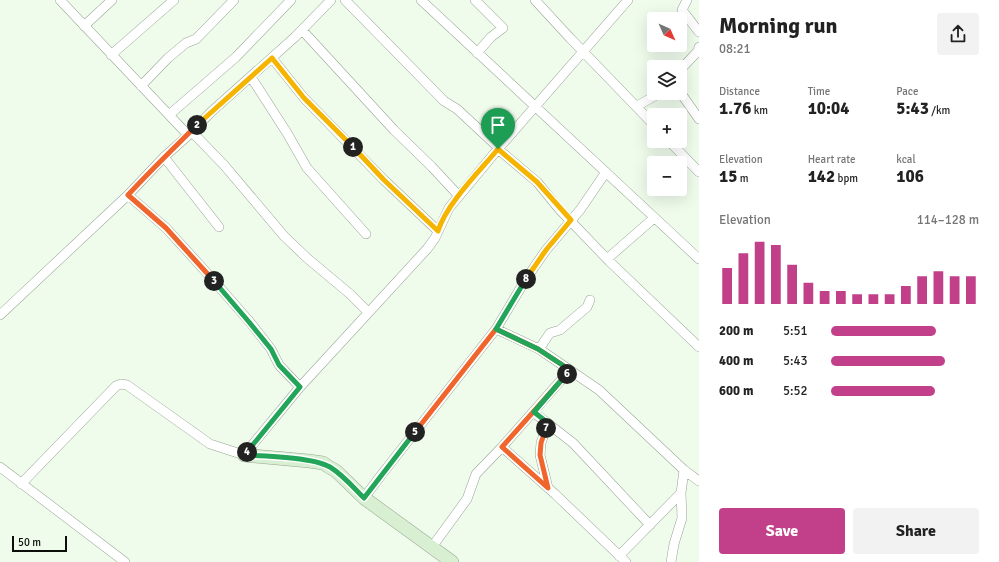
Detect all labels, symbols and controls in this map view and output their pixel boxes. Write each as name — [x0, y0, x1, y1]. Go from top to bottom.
north arrow — [647, 12, 687, 52]
map controls — [647, 12, 687, 196]
text: Morning run — [719, 12, 838, 39]
button: share — [937, 13, 979, 55]
text: 08:21 — [719, 41, 751, 57]
button: layers — [647, 60, 687, 100]
text: Distance — [719, 85, 760, 98]
text: Time — [808, 85, 830, 98]
text: Pace — [896, 85, 919, 98]
text: 1.76 — [719, 98, 751, 119]
text: 10:04 — [808, 98, 849, 119]
text: 5:43 — [896, 98, 929, 119]
text: km — [751, 104, 768, 117]
text: /km — [929, 104, 950, 117]
pin — [481, 108, 515, 149]
button: + — [647, 108, 687, 148]
icon: arrive — [487, 114, 509, 136]
pin: 2 — [187, 115, 207, 135]
text: 2 — [194, 118, 200, 131]
pin: 1 — [343, 137, 363, 157]
text: 1 — [350, 140, 356, 153]
text: Elevation — [719, 153, 763, 166]
text: Heart rate — [808, 153, 855, 166]
text: kcal — [896, 153, 916, 166]
button: − — [647, 156, 687, 196]
text: 15 — [719, 166, 737, 187]
text: 142 — [808, 166, 835, 187]
text: 106 — [896, 166, 924, 187]
text: m — [737, 172, 749, 185]
text: bpm — [835, 172, 858, 185]
text: Elevation — [719, 212, 771, 228]
text: 114–128 m — [917, 212, 979, 228]
pin: 8 — [516, 269, 536, 289]
pin: 3 — [204, 271, 224, 291]
text: 8 — [523, 272, 529, 285]
text: 3 — [211, 274, 217, 287]
text: 200 m — [719, 323, 753, 339]
text: 5:51 — [783, 323, 808, 339]
text: 400 m — [719, 353, 753, 369]
text: 5:43 — [783, 353, 808, 369]
pin: 6 — [557, 364, 577, 384]
text: 6 — [564, 367, 570, 380]
text: 600 m — [719, 383, 753, 399]
text: 5:52 — [783, 383, 808, 399]
pin: 7 — [536, 418, 556, 438]
text: 7 — [543, 421, 549, 434]
pin: 5 — [405, 422, 425, 442]
text: 5 — [412, 425, 418, 438]
pin: 4 — [237, 442, 257, 462]
text: 4 — [244, 445, 250, 458]
button: Save — [719, 508, 845, 554]
button: Share — [853, 508, 979, 554]
scale bar — [12, 534, 67, 553]
text: 50 m — [18, 536, 41, 549]

